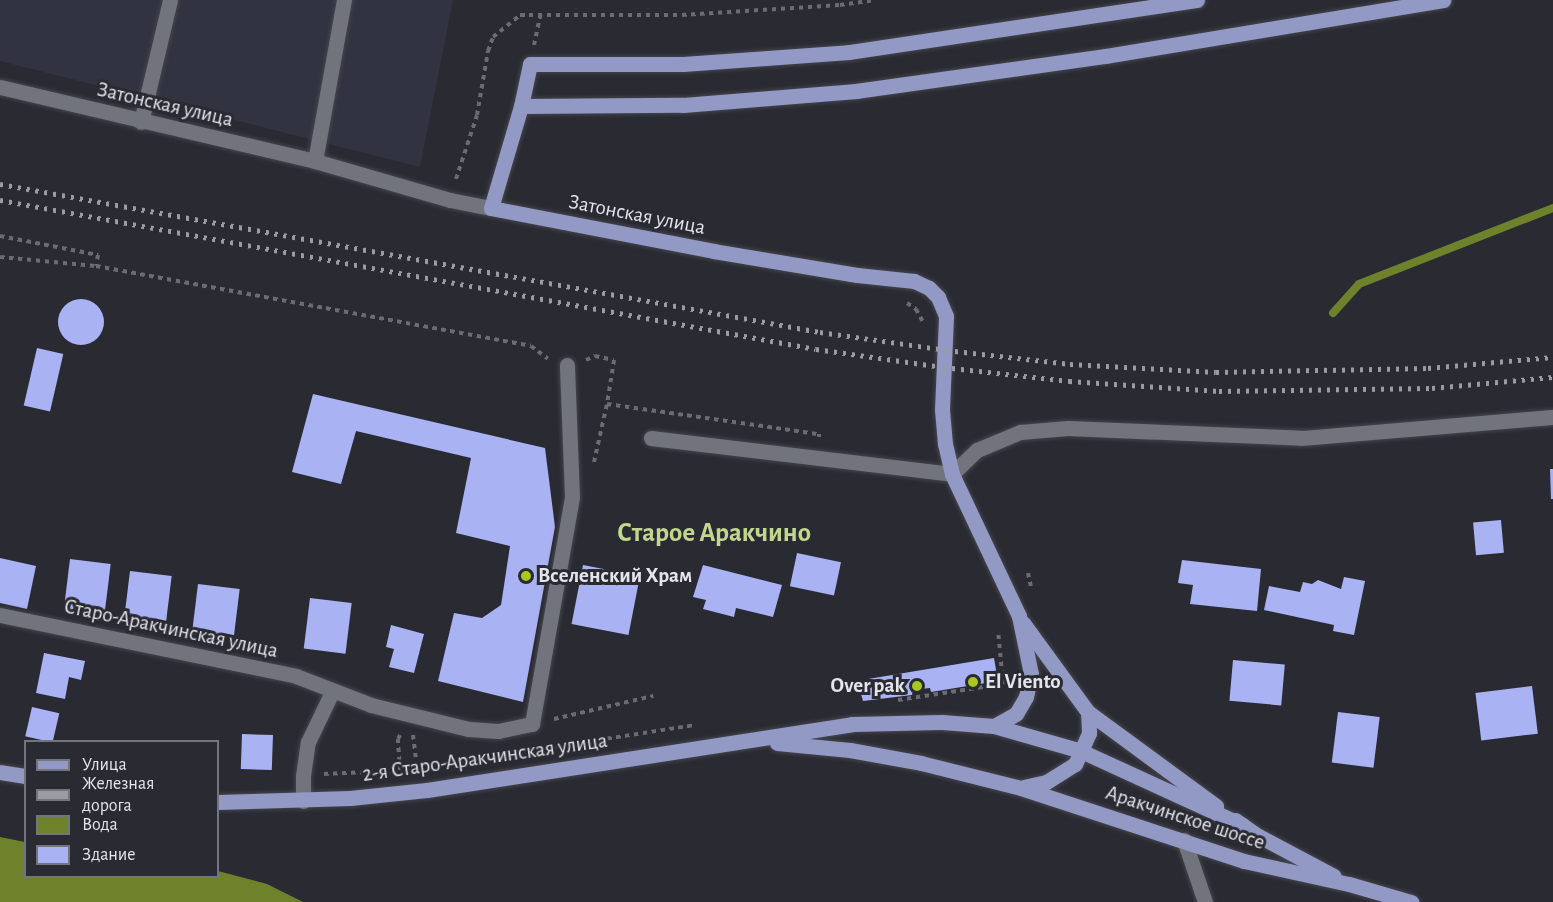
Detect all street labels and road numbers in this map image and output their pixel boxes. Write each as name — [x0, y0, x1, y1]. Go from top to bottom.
street label: Затонская улица — [95, 77, 235, 133]
street label: Затонская улица — [566, 189, 708, 241]
street label: Старо-Аракчинская улица — [62, 594, 280, 664]
street label: 2-я Старо-Аракчинская улица — [361, 728, 609, 788]
street label: Аракчинское шоссе — [1102, 780, 1268, 856]

